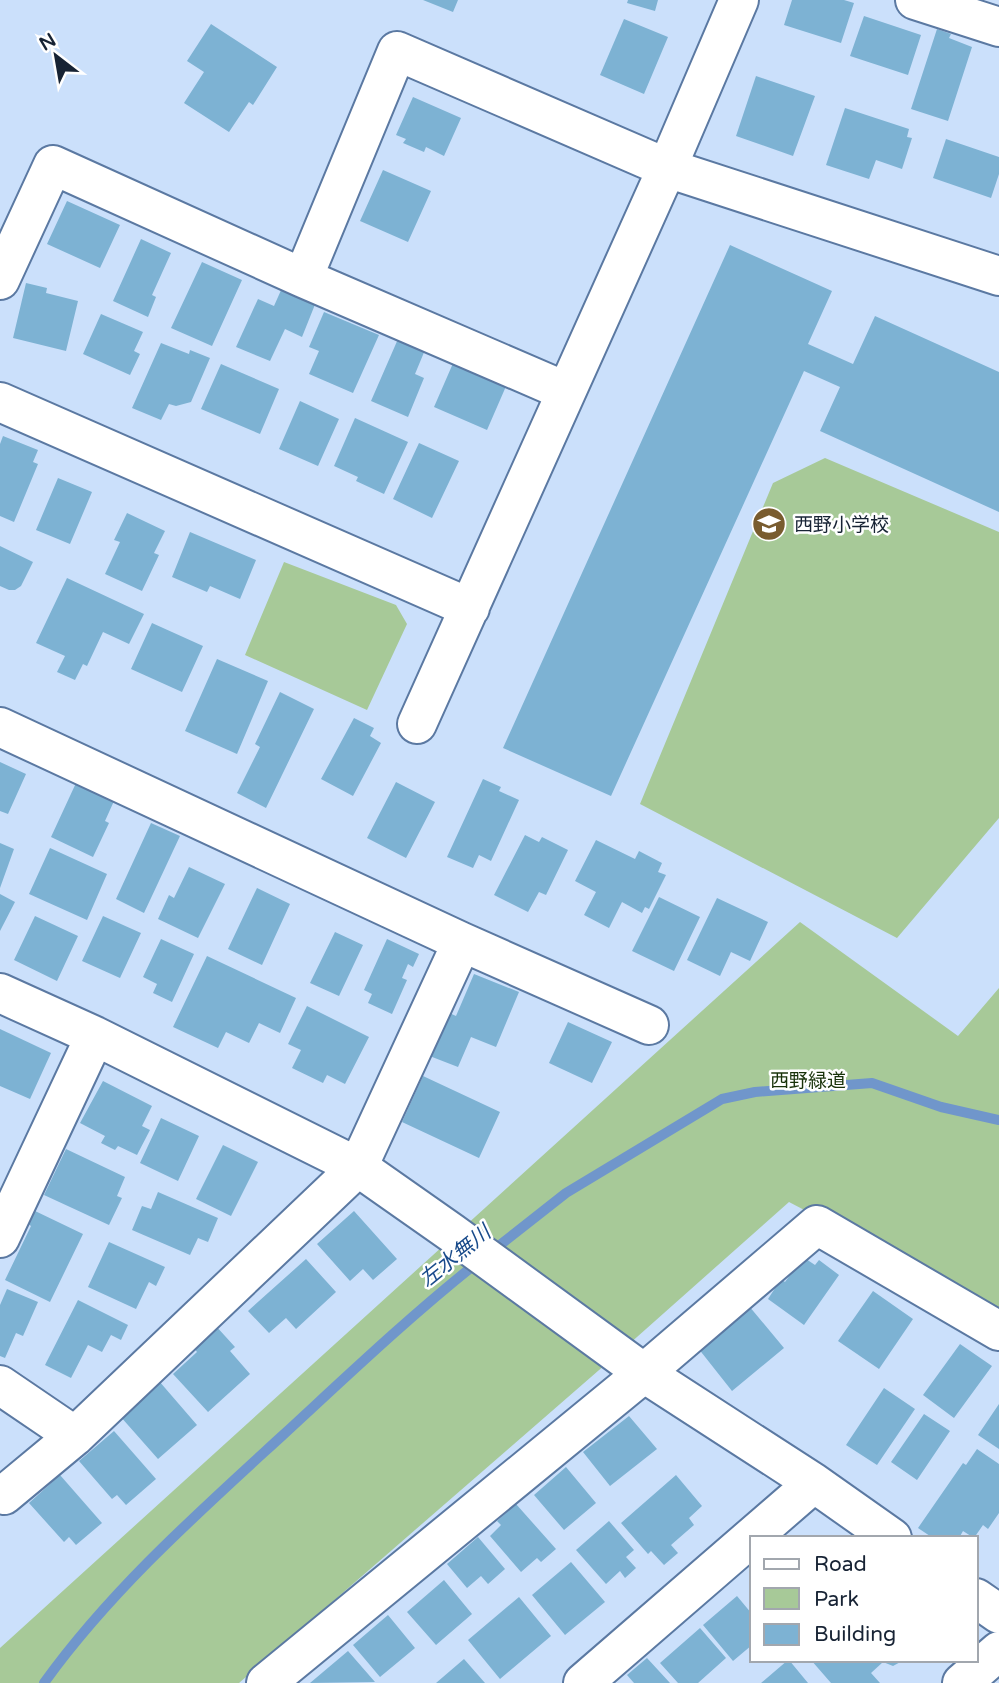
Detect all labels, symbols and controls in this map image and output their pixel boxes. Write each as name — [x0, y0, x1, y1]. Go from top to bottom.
north arrow — [21, 21, 91, 91]
text: N — [36, 29, 60, 56]
school or university icon: 西野小学校 — [750, 505, 788, 543]
place label: 西野小学校 — [794, 514, 889, 536]
park label: 西野緑道 — [770, 1070, 846, 1092]
water label: 左水無川 — [415, 1219, 497, 1293]
legend — [750, 1536, 978, 1662]
text: Road — [814, 1552, 867, 1577]
text: Park — [814, 1587, 859, 1612]
text: Building — [814, 1622, 896, 1647]

